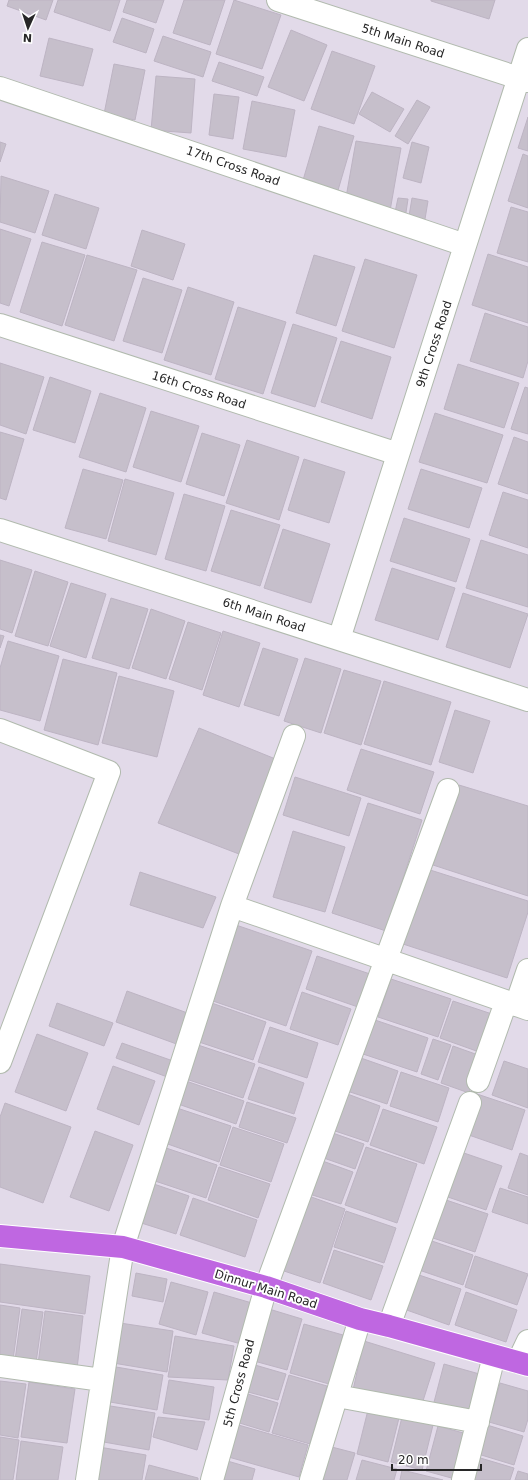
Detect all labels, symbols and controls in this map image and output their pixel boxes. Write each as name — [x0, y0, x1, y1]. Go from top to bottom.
north arrow — [8, 8, 48, 48]
street label: 5th Main Road — [360, 21, 446, 61]
text: N — [23, 31, 32, 44]
street label: 17th Cross Road — [184, 143, 282, 189]
street label: 9th Cross Road — [413, 299, 455, 389]
street label: 16th Cross Road — [150, 368, 248, 412]
street label: 6th Main Road — [221, 595, 307, 635]
street label: Dinnur Main Road — [213, 1267, 319, 1311]
street label: 5th Cross Road — [221, 1337, 257, 1429]
scale bar — [392, 1446, 481, 1472]
text: 20 m — [398, 1453, 429, 1467]

